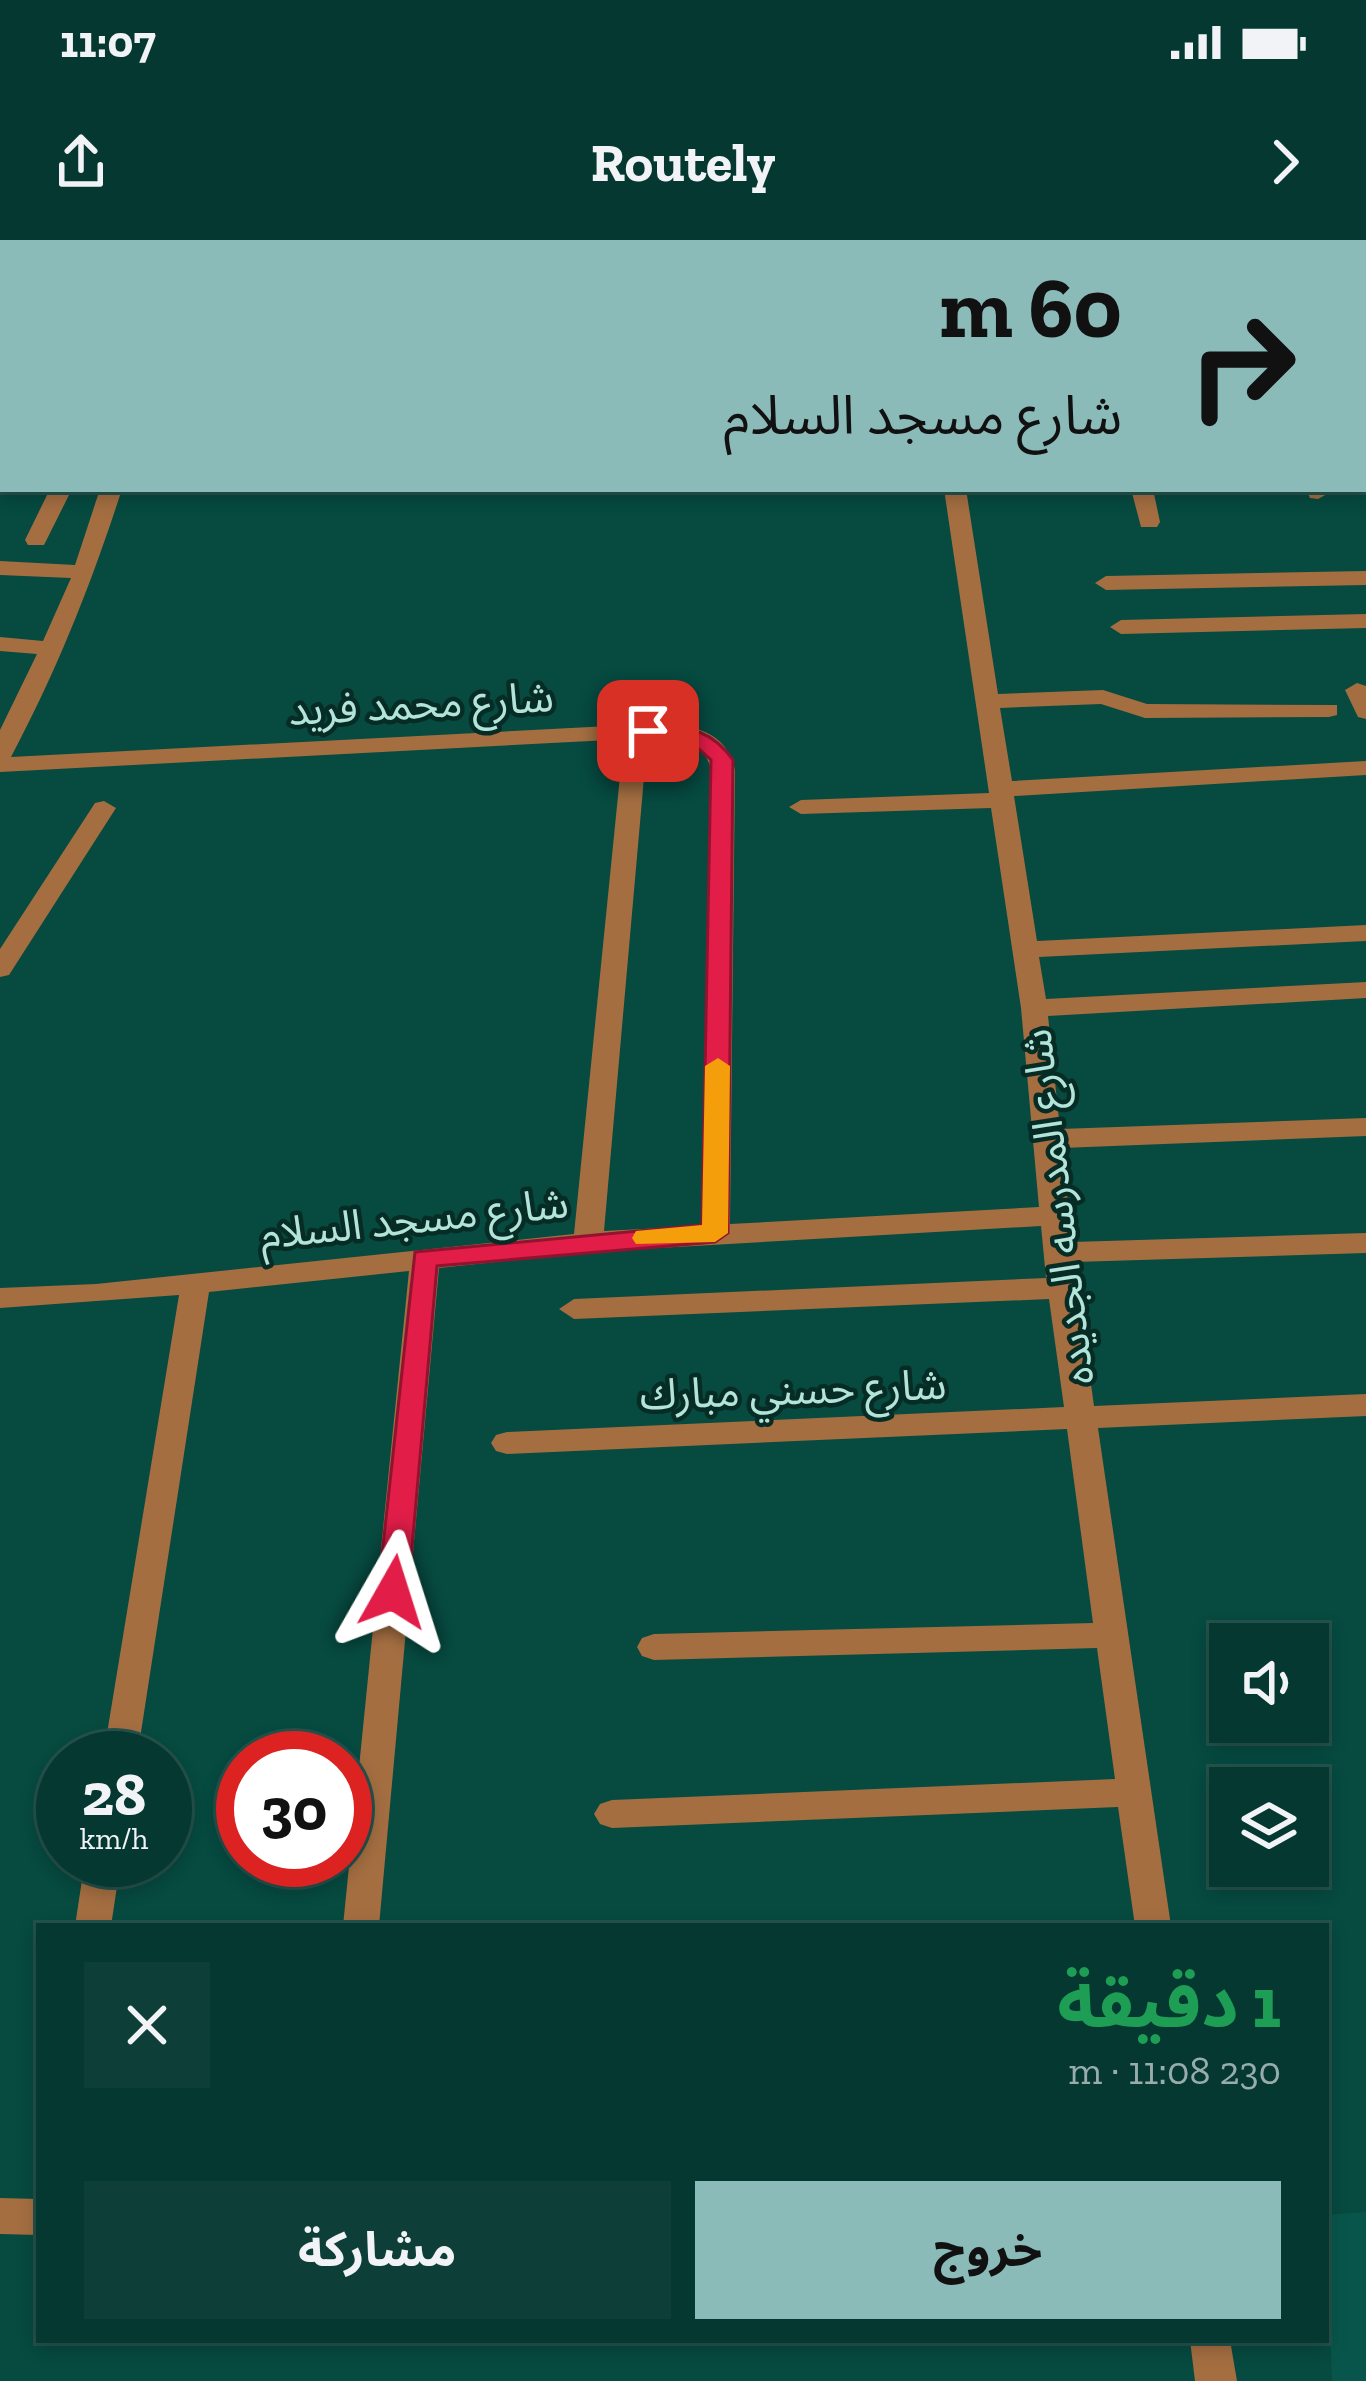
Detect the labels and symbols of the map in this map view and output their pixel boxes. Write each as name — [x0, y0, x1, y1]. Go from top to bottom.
street label: شارع محمد فريد — [287, 671, 555, 742]
pin — [597, 680, 699, 782]
street label: شارع المدرسه الجديده — [1010, 1025, 1111, 1388]
street label: شارع مسجد السلام — [257, 1177, 571, 1266]
street label: شارع حسني مبارك — [639, 1359, 947, 1427]
position arrow — [330, 1529, 456, 1655]
speed limit sign: 30 — [216, 1731, 372, 1887]

